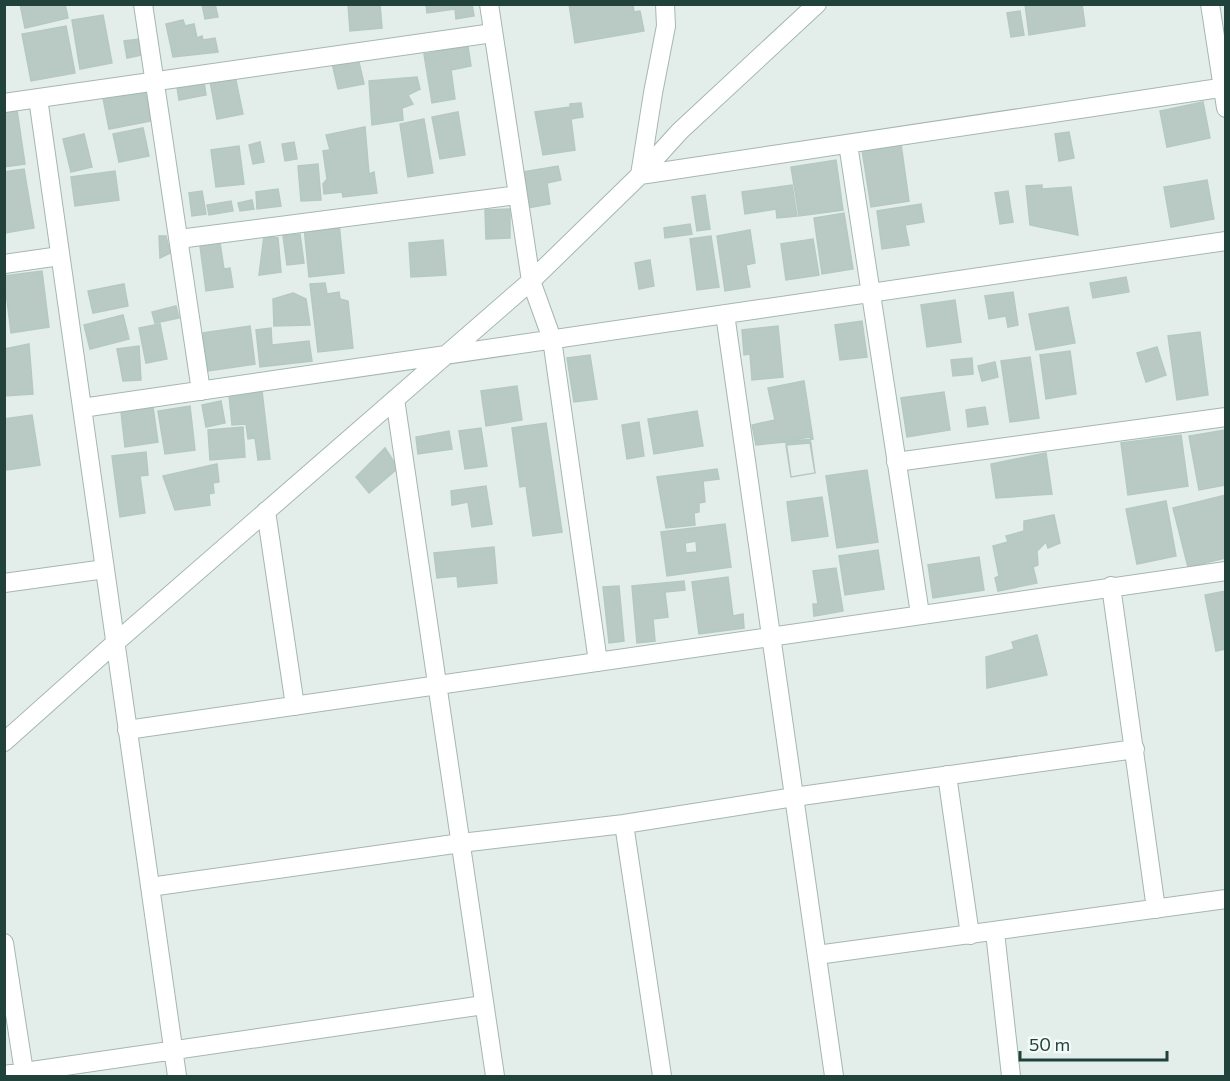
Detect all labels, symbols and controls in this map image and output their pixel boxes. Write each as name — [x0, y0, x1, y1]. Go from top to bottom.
scale bar — [1020, 1024, 1167, 1062]
text: 50 m — [1029, 1033, 1070, 1055]

